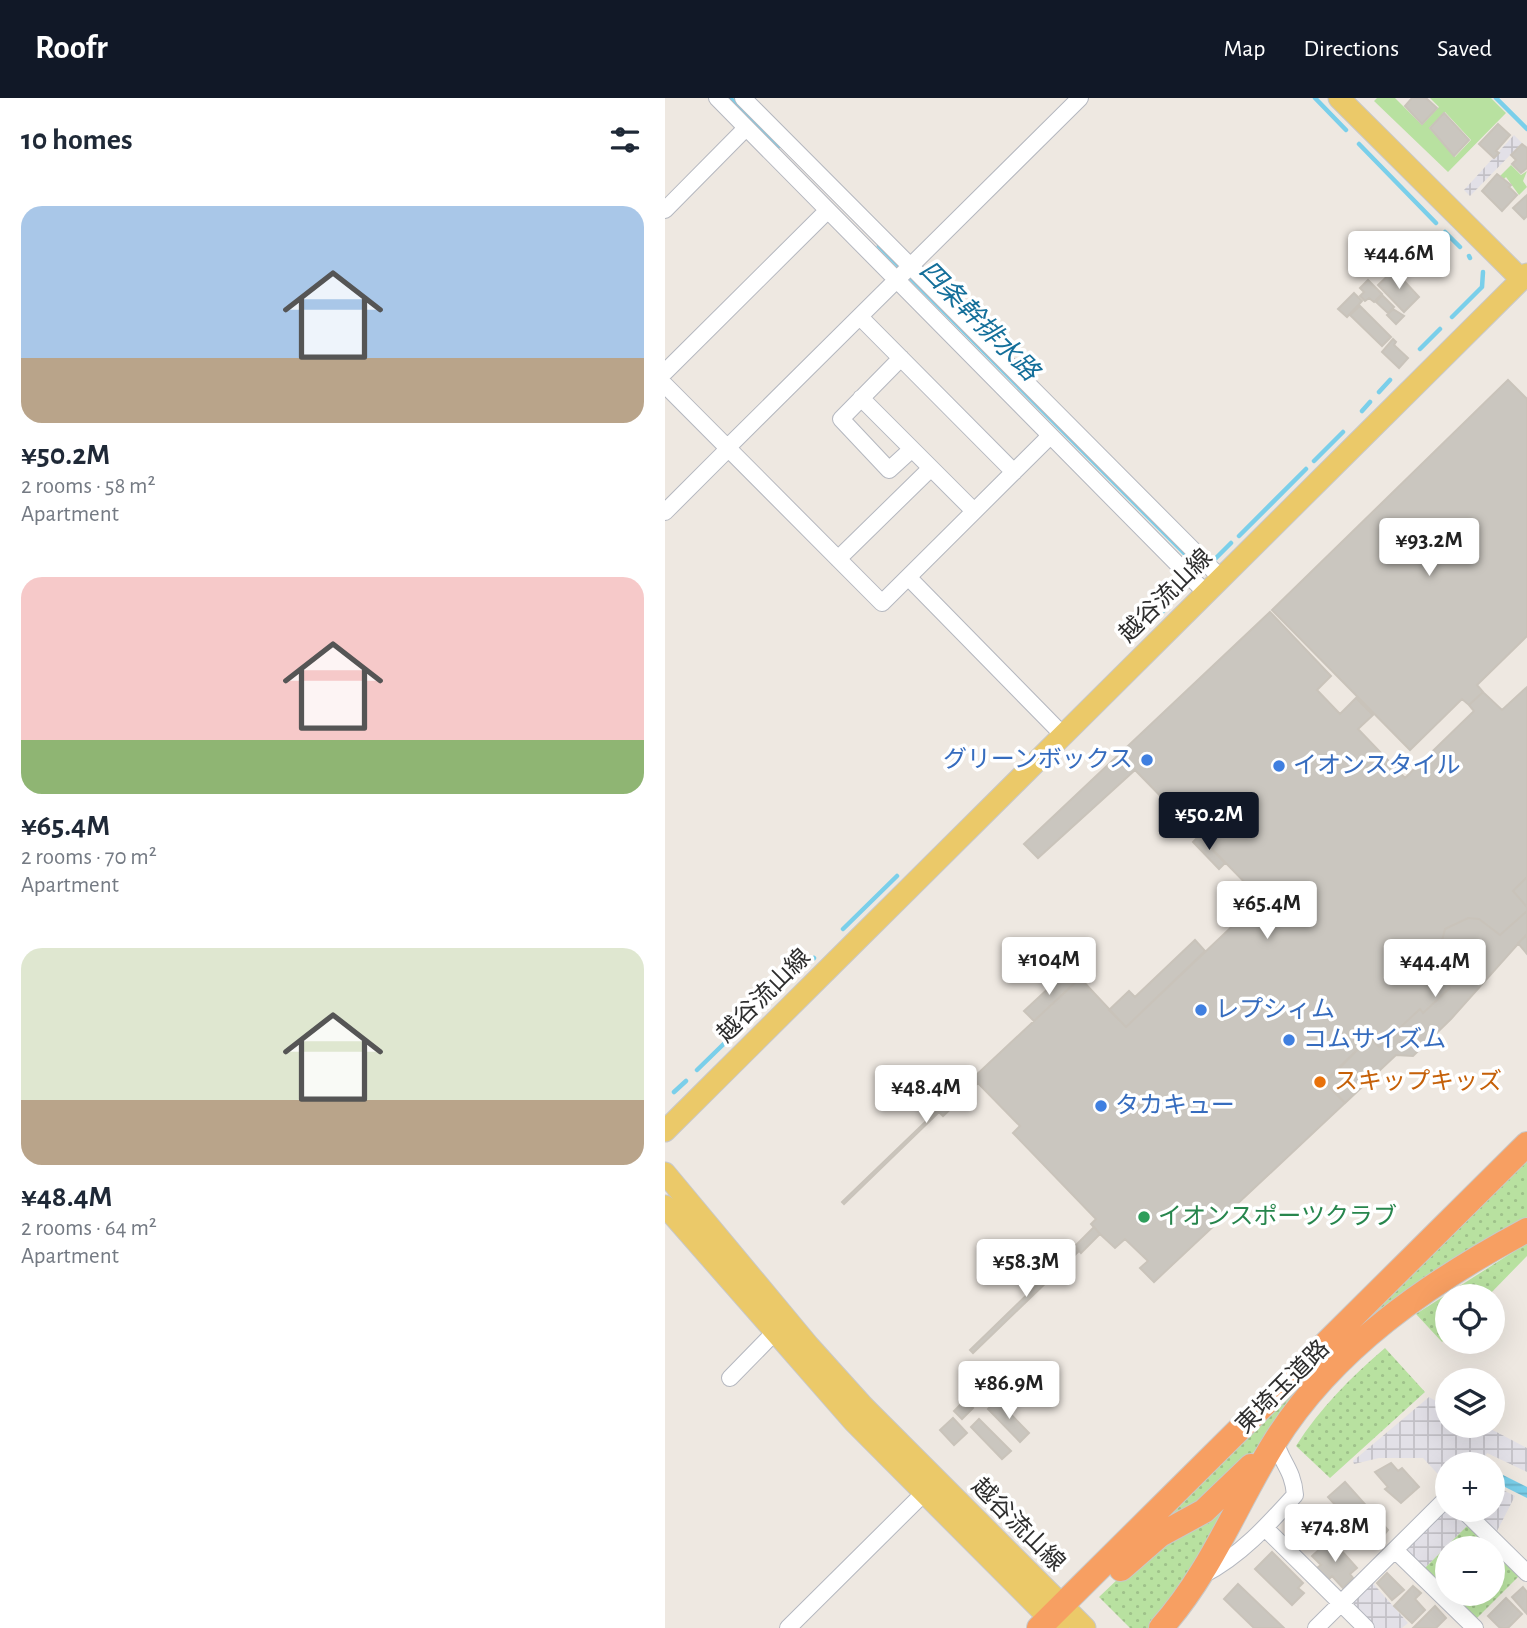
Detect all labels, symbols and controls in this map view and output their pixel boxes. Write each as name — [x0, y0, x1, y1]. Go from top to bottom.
text: Roofr — [35, 32, 108, 65]
text: Map — [1223, 37, 1265, 61]
text: Directions — [1303, 37, 1399, 61]
text: Saved — [1437, 37, 1492, 61]
icon: filters — [606, 121, 644, 159]
text: 10 homes — [21, 125, 132, 155]
pin: ¥44.6M — [1342, 232, 1456, 291]
text: ¥44.6M — [1364, 242, 1434, 265]
icon: home — [270, 252, 396, 378]
water label: 四条幹排水路 — [915, 256, 1045, 387]
text: ¥50.2M — [21, 440, 110, 470]
text: 2 rooms · 58 m² — [21, 475, 156, 498]
text: Apartment — [21, 503, 119, 526]
pin: ¥93.2M — [1372, 518, 1486, 578]
text: ¥93.2M — [1395, 529, 1463, 552]
street label: 越谷流山線 — [1114, 544, 1217, 647]
icon: home — [270, 623, 396, 749]
place label: グリーンボックス — [943, 746, 1133, 772]
marker: グリーンボックス — [1139, 752, 1155, 768]
place label: イオンスタイル — [1293, 753, 1461, 778]
marker: イオンスタイル — [1271, 758, 1287, 774]
pin: ¥50.2M — [1152, 792, 1266, 852]
text: ¥50.2M — [1175, 803, 1243, 826]
text: ¥65.4M — [21, 811, 110, 841]
text: 2 rooms · 70 m² — [21, 846, 157, 869]
text: Apartment — [21, 874, 119, 897]
pin: ¥65.4M — [1210, 882, 1324, 941]
text: ¥65.4M — [1233, 892, 1301, 915]
pin: ¥104M — [1000, 937, 1098, 997]
pin: ¥44.4M — [1378, 940, 1492, 999]
street label: 越谷流山線 — [712, 944, 815, 1047]
text: ¥104M — [1018, 948, 1080, 971]
text: ¥44.4M — [1400, 950, 1470, 973]
icon: home — [270, 994, 396, 1120]
place label: レプシィム — [1215, 997, 1335, 1022]
marker: レプシィム — [1193, 1002, 1209, 1018]
place label: コムサイズム — [1303, 1026, 1446, 1052]
marker: コムサイズム — [1281, 1032, 1297, 1048]
pin: ¥48.4M — [869, 1066, 983, 1125]
place label: スキップキッズ — [1334, 1068, 1502, 1094]
marker: スキップキッズ — [1312, 1074, 1328, 1090]
text: ¥48.4M — [891, 1076, 961, 1099]
place label: タカキュー — [1115, 1093, 1235, 1118]
marker: タカキュー — [1093, 1098, 1109, 1114]
text: ¥48.4M — [21, 1182, 113, 1212]
place label: イオンスポーツクラブ — [1158, 1203, 1397, 1229]
marker: イオンスポーツクラブ — [1136, 1209, 1152, 1225]
text: 2 rooms · 64 m² — [21, 1217, 157, 1240]
pin: ¥58.3M — [969, 1240, 1083, 1299]
text: Apartment — [21, 1245, 119, 1268]
text: ¥58.3M — [993, 1250, 1059, 1273]
map controls — [1435, 1284, 1505, 1606]
button: locate — [1435, 1284, 1505, 1354]
street label: 東埼玉道路 — [1231, 1335, 1334, 1438]
pin: ¥86.9M — [952, 1362, 1066, 1421]
button: layers — [1435, 1368, 1505, 1438]
text: ¥86.9M — [974, 1372, 1044, 1395]
button: + — [1435, 1452, 1505, 1522]
street label: 越谷流山線 — [967, 1473, 1070, 1576]
pin: ¥74.8M — [1278, 1504, 1392, 1564]
text: ¥74.8M — [1301, 1515, 1369, 1538]
button: − — [1435, 1536, 1505, 1606]

